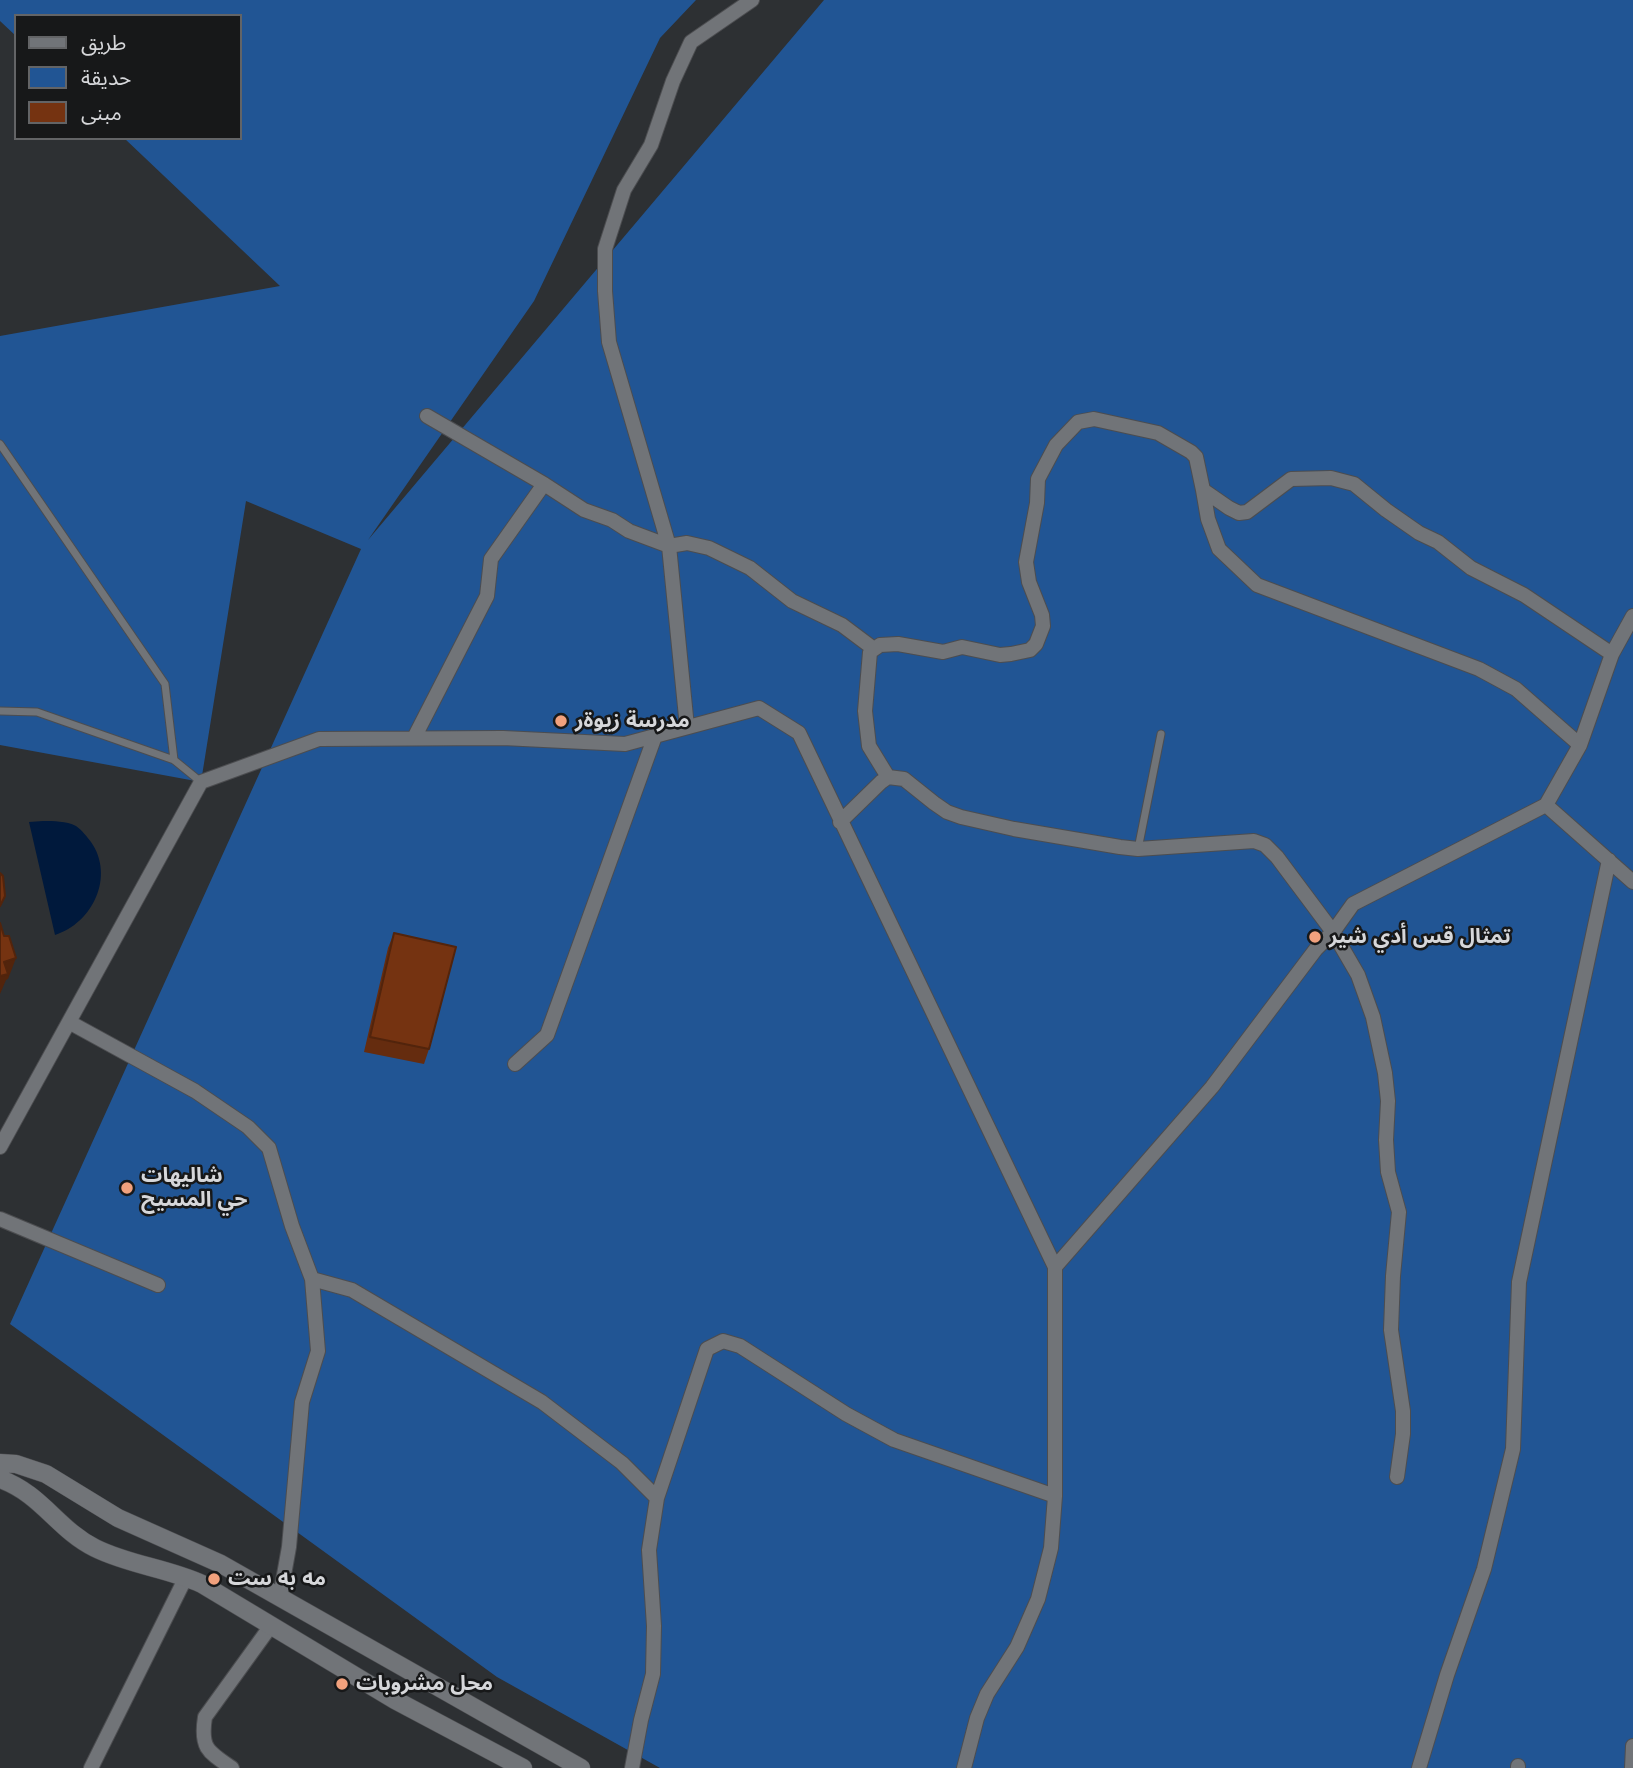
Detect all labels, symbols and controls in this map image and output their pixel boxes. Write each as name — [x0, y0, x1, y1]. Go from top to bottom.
legend — [14, 14, 242, 140]
text: طريق — [81, 30, 126, 55]
text: حديقة — [81, 65, 131, 90]
text: مبنى — [81, 100, 122, 125]
place label: مدرسة زيوةر — [575, 708, 690, 734]
marker: مدرسة زيوةر — [553, 713, 569, 729]
place label: تمثال قس أدي شير — [1329, 924, 1511, 950]
marker: تمثال قس أدي شير — [1307, 929, 1323, 945]
place label: شاليهات حي المسيح — [141, 1163, 248, 1213]
marker: شاليهات حي المسيح — [119, 1180, 135, 1196]
place label: مه به ست — [228, 1566, 326, 1592]
marker: مه به ست — [206, 1571, 222, 1587]
place label: محل مشروبات — [356, 1671, 493, 1697]
marker: محل مشروبات — [334, 1676, 350, 1692]

